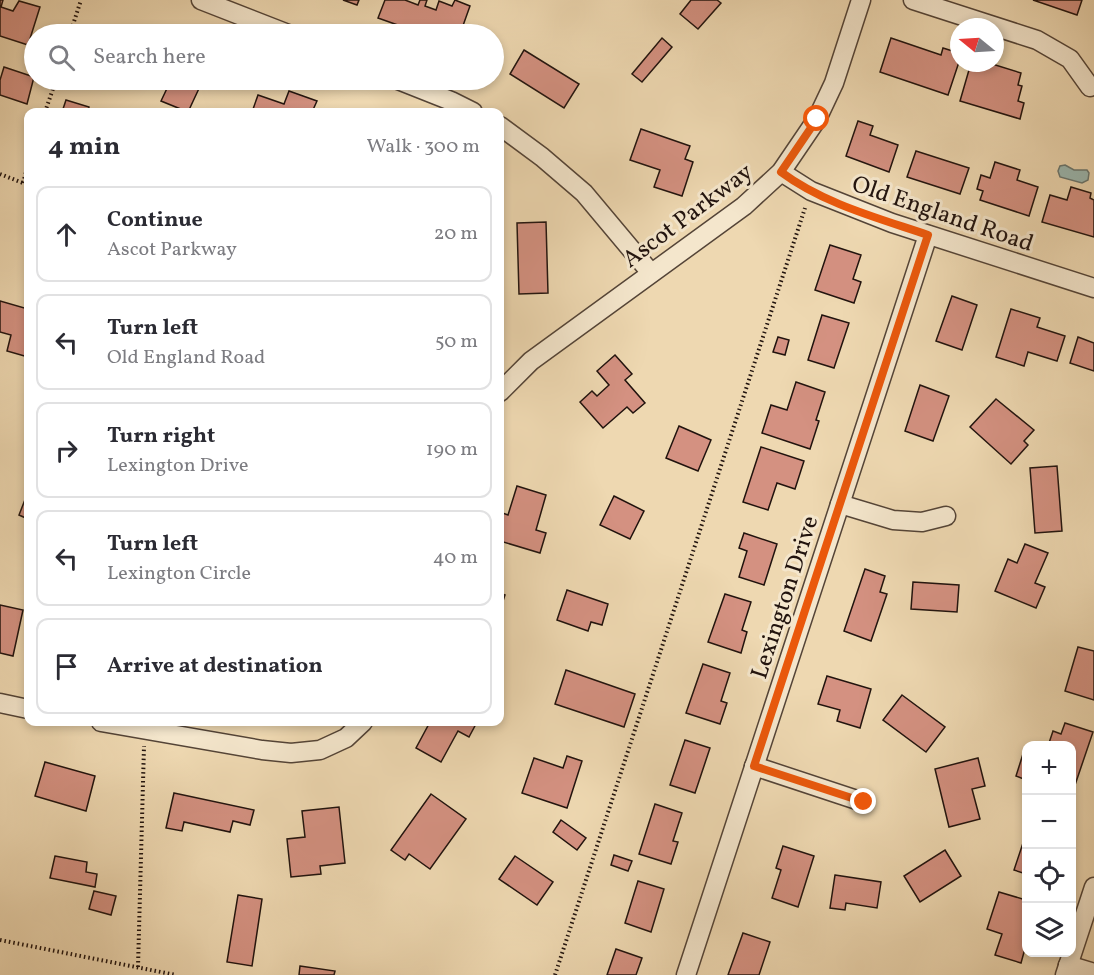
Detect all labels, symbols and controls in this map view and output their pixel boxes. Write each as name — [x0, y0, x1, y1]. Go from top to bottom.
north arrow — [950, 18, 1004, 72]
search box — [24, 24, 504, 90]
icon: search — [45, 41, 78, 74]
text: Search here — [93, 42, 206, 73]
route start — [803, 105, 829, 131]
text: 4 min — [48, 129, 120, 165]
text: Walk · 300 m — [367, 133, 480, 161]
street label: Ascot Parkway — [616, 156, 761, 277]
street label: Old England Road — [847, 168, 1038, 262]
text: Continue — [107, 205, 203, 236]
icon: ahead — [50, 218, 83, 251]
text: 20 m — [434, 220, 478, 248]
text: Ascot Parkway — [107, 236, 237, 264]
text: Turn left — [107, 313, 198, 344]
icon: left — [50, 326, 83, 359]
text: 50 m — [435, 328, 478, 356]
text: Old England Road — [107, 344, 265, 372]
text: Turn right — [107, 421, 215, 452]
icon: right — [50, 434, 83, 467]
text: 190 m — [426, 436, 478, 464]
text: Lexington Drive — [107, 452, 249, 480]
street label: Lexington Drive — [743, 512, 828, 684]
text: Turn left — [107, 529, 198, 560]
icon: left — [50, 542, 83, 575]
text: 40 m — [433, 544, 478, 572]
text: Lexington Circle — [107, 560, 251, 588]
icon: arrive — [50, 650, 83, 683]
text: Arrive at destination — [107, 651, 323, 682]
map controls — [1022, 741, 1076, 957]
button: + — [1022, 741, 1076, 795]
route end — [850, 788, 876, 814]
button: − — [1022, 795, 1076, 849]
button: locate — [1022, 849, 1076, 903]
button: layers — [1022, 903, 1076, 957]

